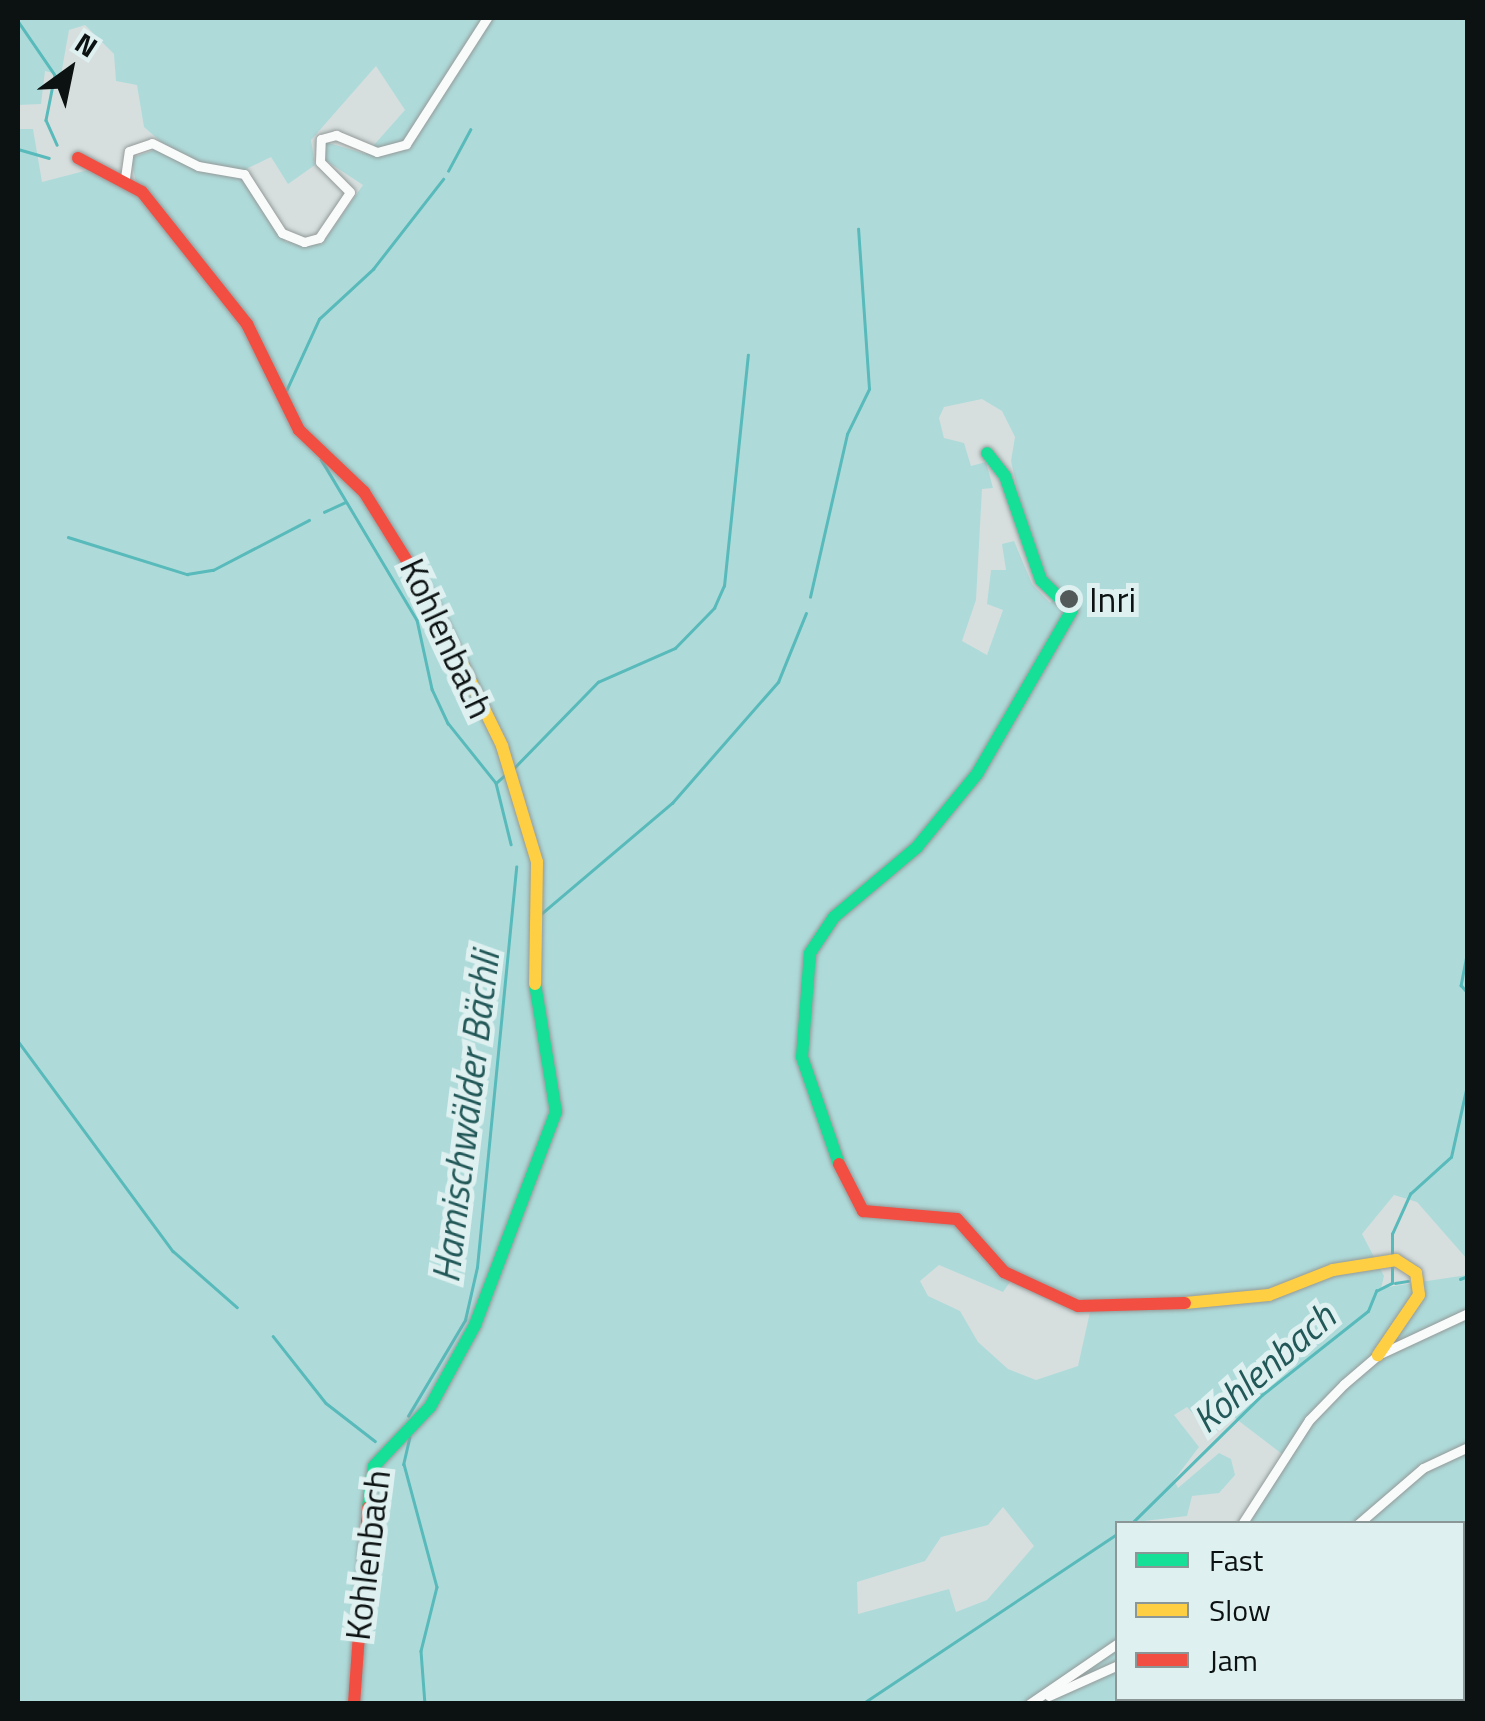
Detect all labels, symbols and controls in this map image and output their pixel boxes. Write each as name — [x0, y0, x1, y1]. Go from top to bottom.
north arrow — [20, 20, 120, 120]
text: N — [67, 21, 106, 68]
street label: Kohlenbach — [392, 552, 502, 724]
place label: Inri — [1089, 578, 1136, 620]
marker: Inri — [1058, 588, 1080, 610]
water label: Hamischwälder Bächli — [423, 949, 509, 1285]
water label: Kohlenbach — [1184, 1294, 1344, 1442]
street label: Kohlenbach — [336, 1467, 398, 1643]
legend — [1115, 1521, 1465, 1701]
text: Fast — [1209, 1537, 1263, 1583]
text: Slow — [1209, 1587, 1271, 1633]
text: Jam — [1209, 1637, 1258, 1683]

